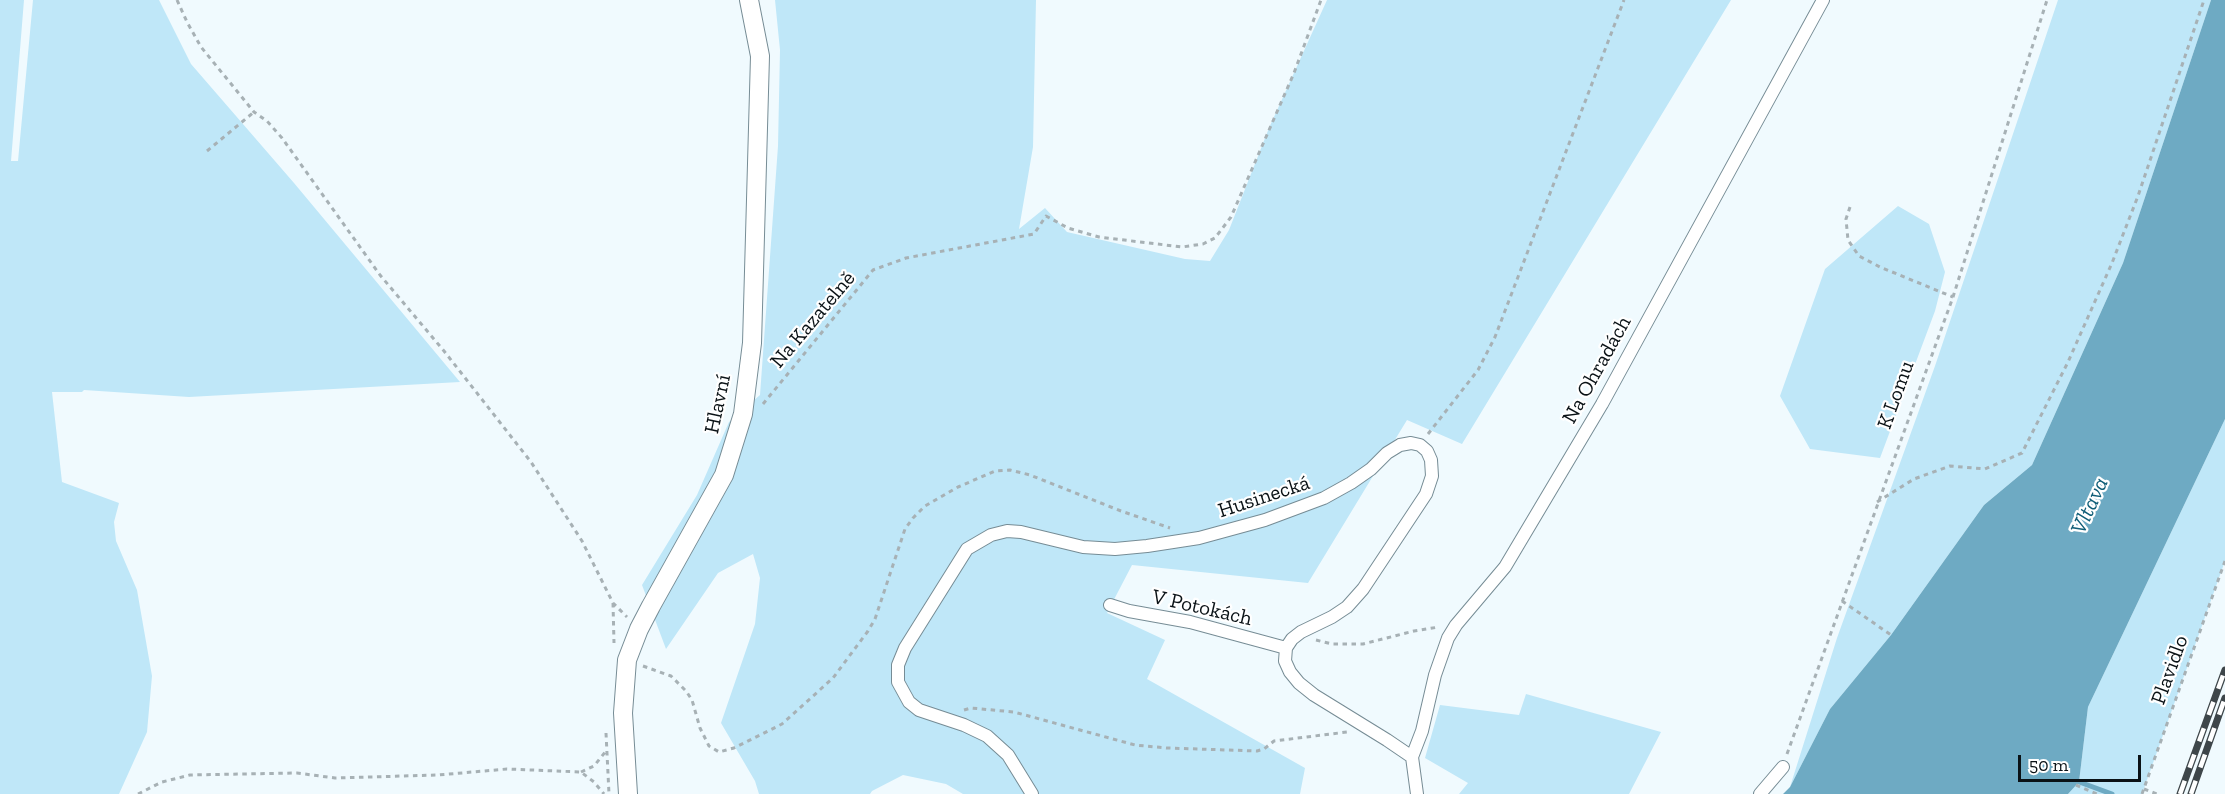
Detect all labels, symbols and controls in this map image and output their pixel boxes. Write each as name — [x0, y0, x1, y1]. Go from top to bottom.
street label: Na Kazatelně — [765, 266, 861, 374]
street label: Na Ohradách — [1557, 312, 1637, 428]
street label: K Lomu — [1872, 358, 1920, 432]
street label: Hlavní — [699, 372, 737, 436]
street label: Husinecká — [1215, 470, 1313, 524]
water label: Vltava — [2065, 473, 2115, 539]
street label: V Potokách — [1150, 584, 1254, 632]
street label: Plavidlo — [2146, 632, 2194, 708]
scale bar — [2021, 743, 2144, 781]
text: 50 m — [2029, 754, 2068, 776]

